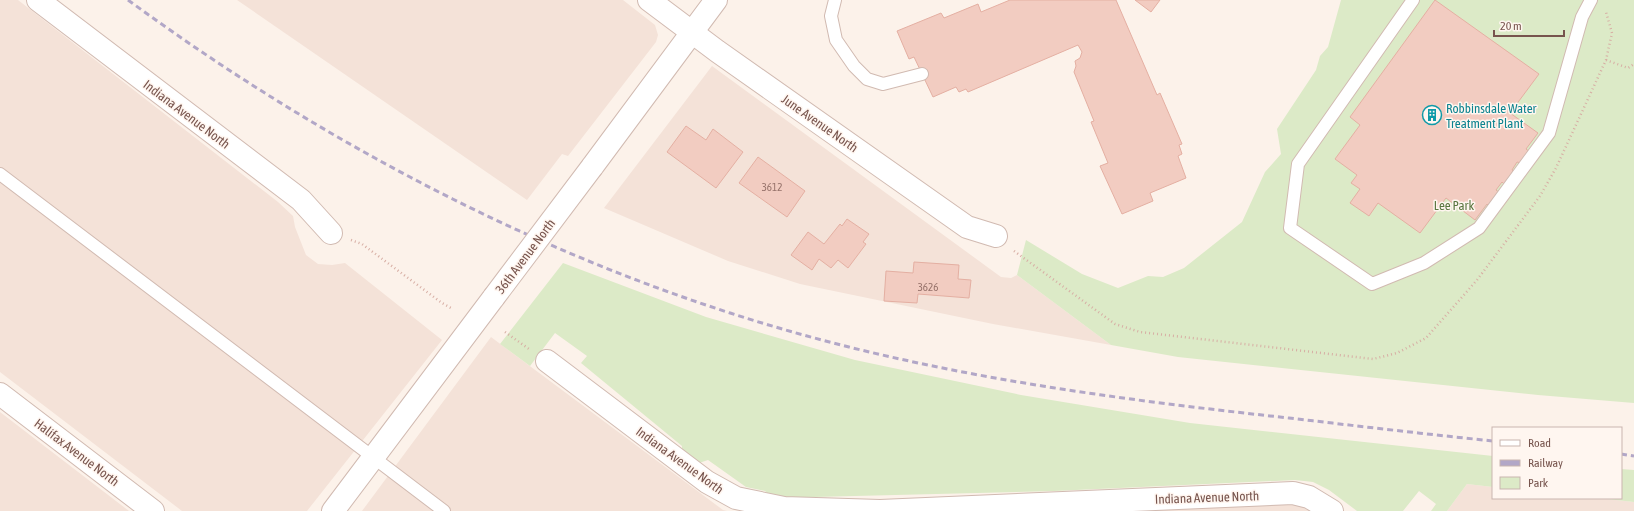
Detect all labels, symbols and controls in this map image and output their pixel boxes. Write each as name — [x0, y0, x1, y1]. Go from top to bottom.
scale bar — [1494, 12, 1564, 38]
text: 20 m — [1500, 19, 1522, 33]
street label: Indiana Avenue North — [141, 77, 233, 152]
street label: June Avenue North — [779, 92, 861, 155]
place label: Robbinsdale Water Treatment Plant — [1446, 101, 1537, 131]
building icon: Robbinsdale Water Treatment Plant — [1421, 104, 1443, 126]
house number: 3612 — [762, 181, 782, 193]
park label: Lee Park — [1434, 198, 1474, 213]
street label: 36th Avenue North — [493, 216, 558, 296]
house number: 3626 — [918, 281, 938, 293]
street label: Halifax Avenue North — [31, 416, 122, 489]
street label: Indiana Avenue North — [633, 424, 726, 497]
legend — [1492, 427, 1622, 499]
text: Road — [1528, 436, 1551, 450]
text: Railway — [1528, 456, 1563, 470]
text: Park — [1528, 476, 1549, 490]
street label: Indiana Avenue North — [1155, 488, 1259, 507]

